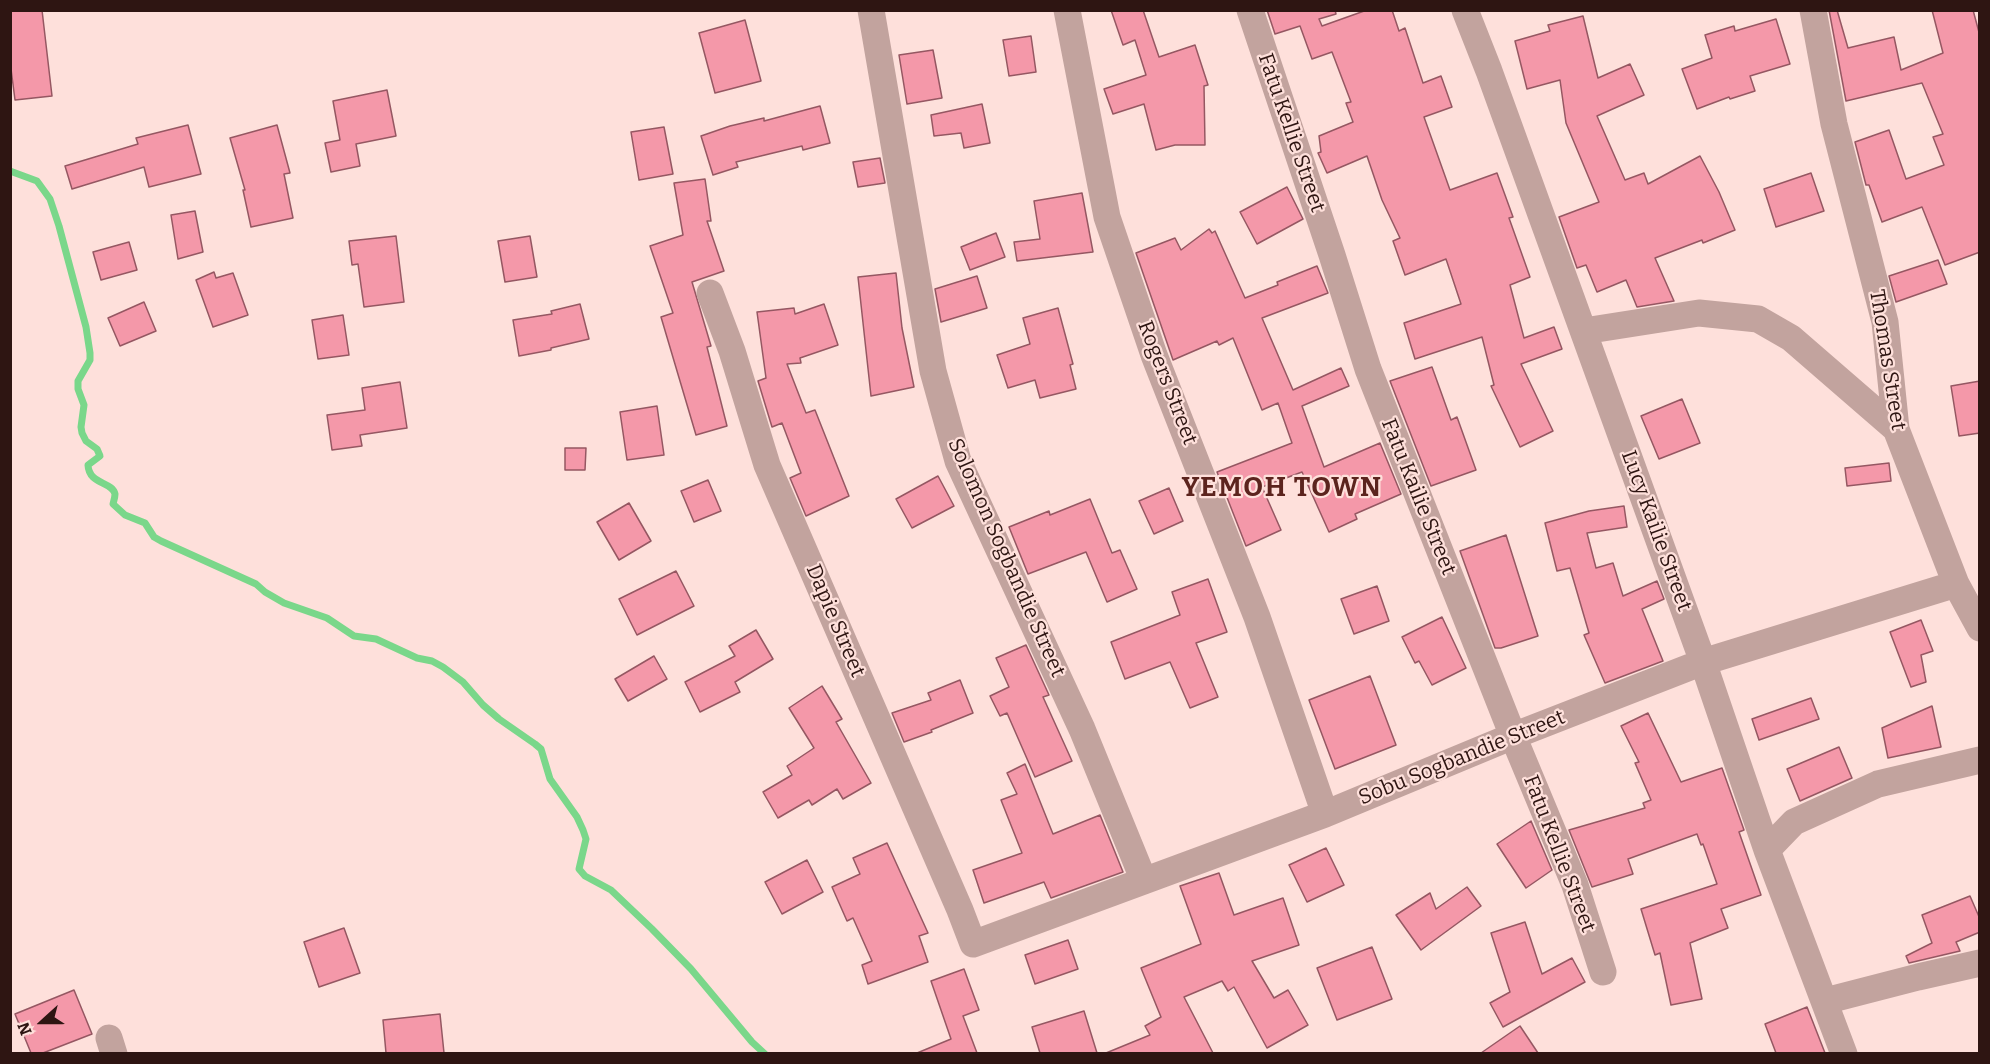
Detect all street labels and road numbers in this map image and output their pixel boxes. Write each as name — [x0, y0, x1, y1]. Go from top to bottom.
street label: Fatu Kellie Street — [1252, 50, 1330, 216]
street label: Thomas Street — [1863, 288, 1911, 432]
street label: Rogers Street — [1132, 317, 1202, 449]
street label: Fatu Kailie Street — [1375, 415, 1461, 579]
street label: Solomon Sogbandie Street — [942, 435, 1070, 681]
street label: Lucy Kailie Street — [1615, 447, 1697, 615]
street label: Dapie Street — [800, 561, 870, 681]
street label: Sobu Sogbandie Street — [1355, 705, 1569, 811]
street label: Fatu Kellie Street — [1517, 772, 1601, 936]

